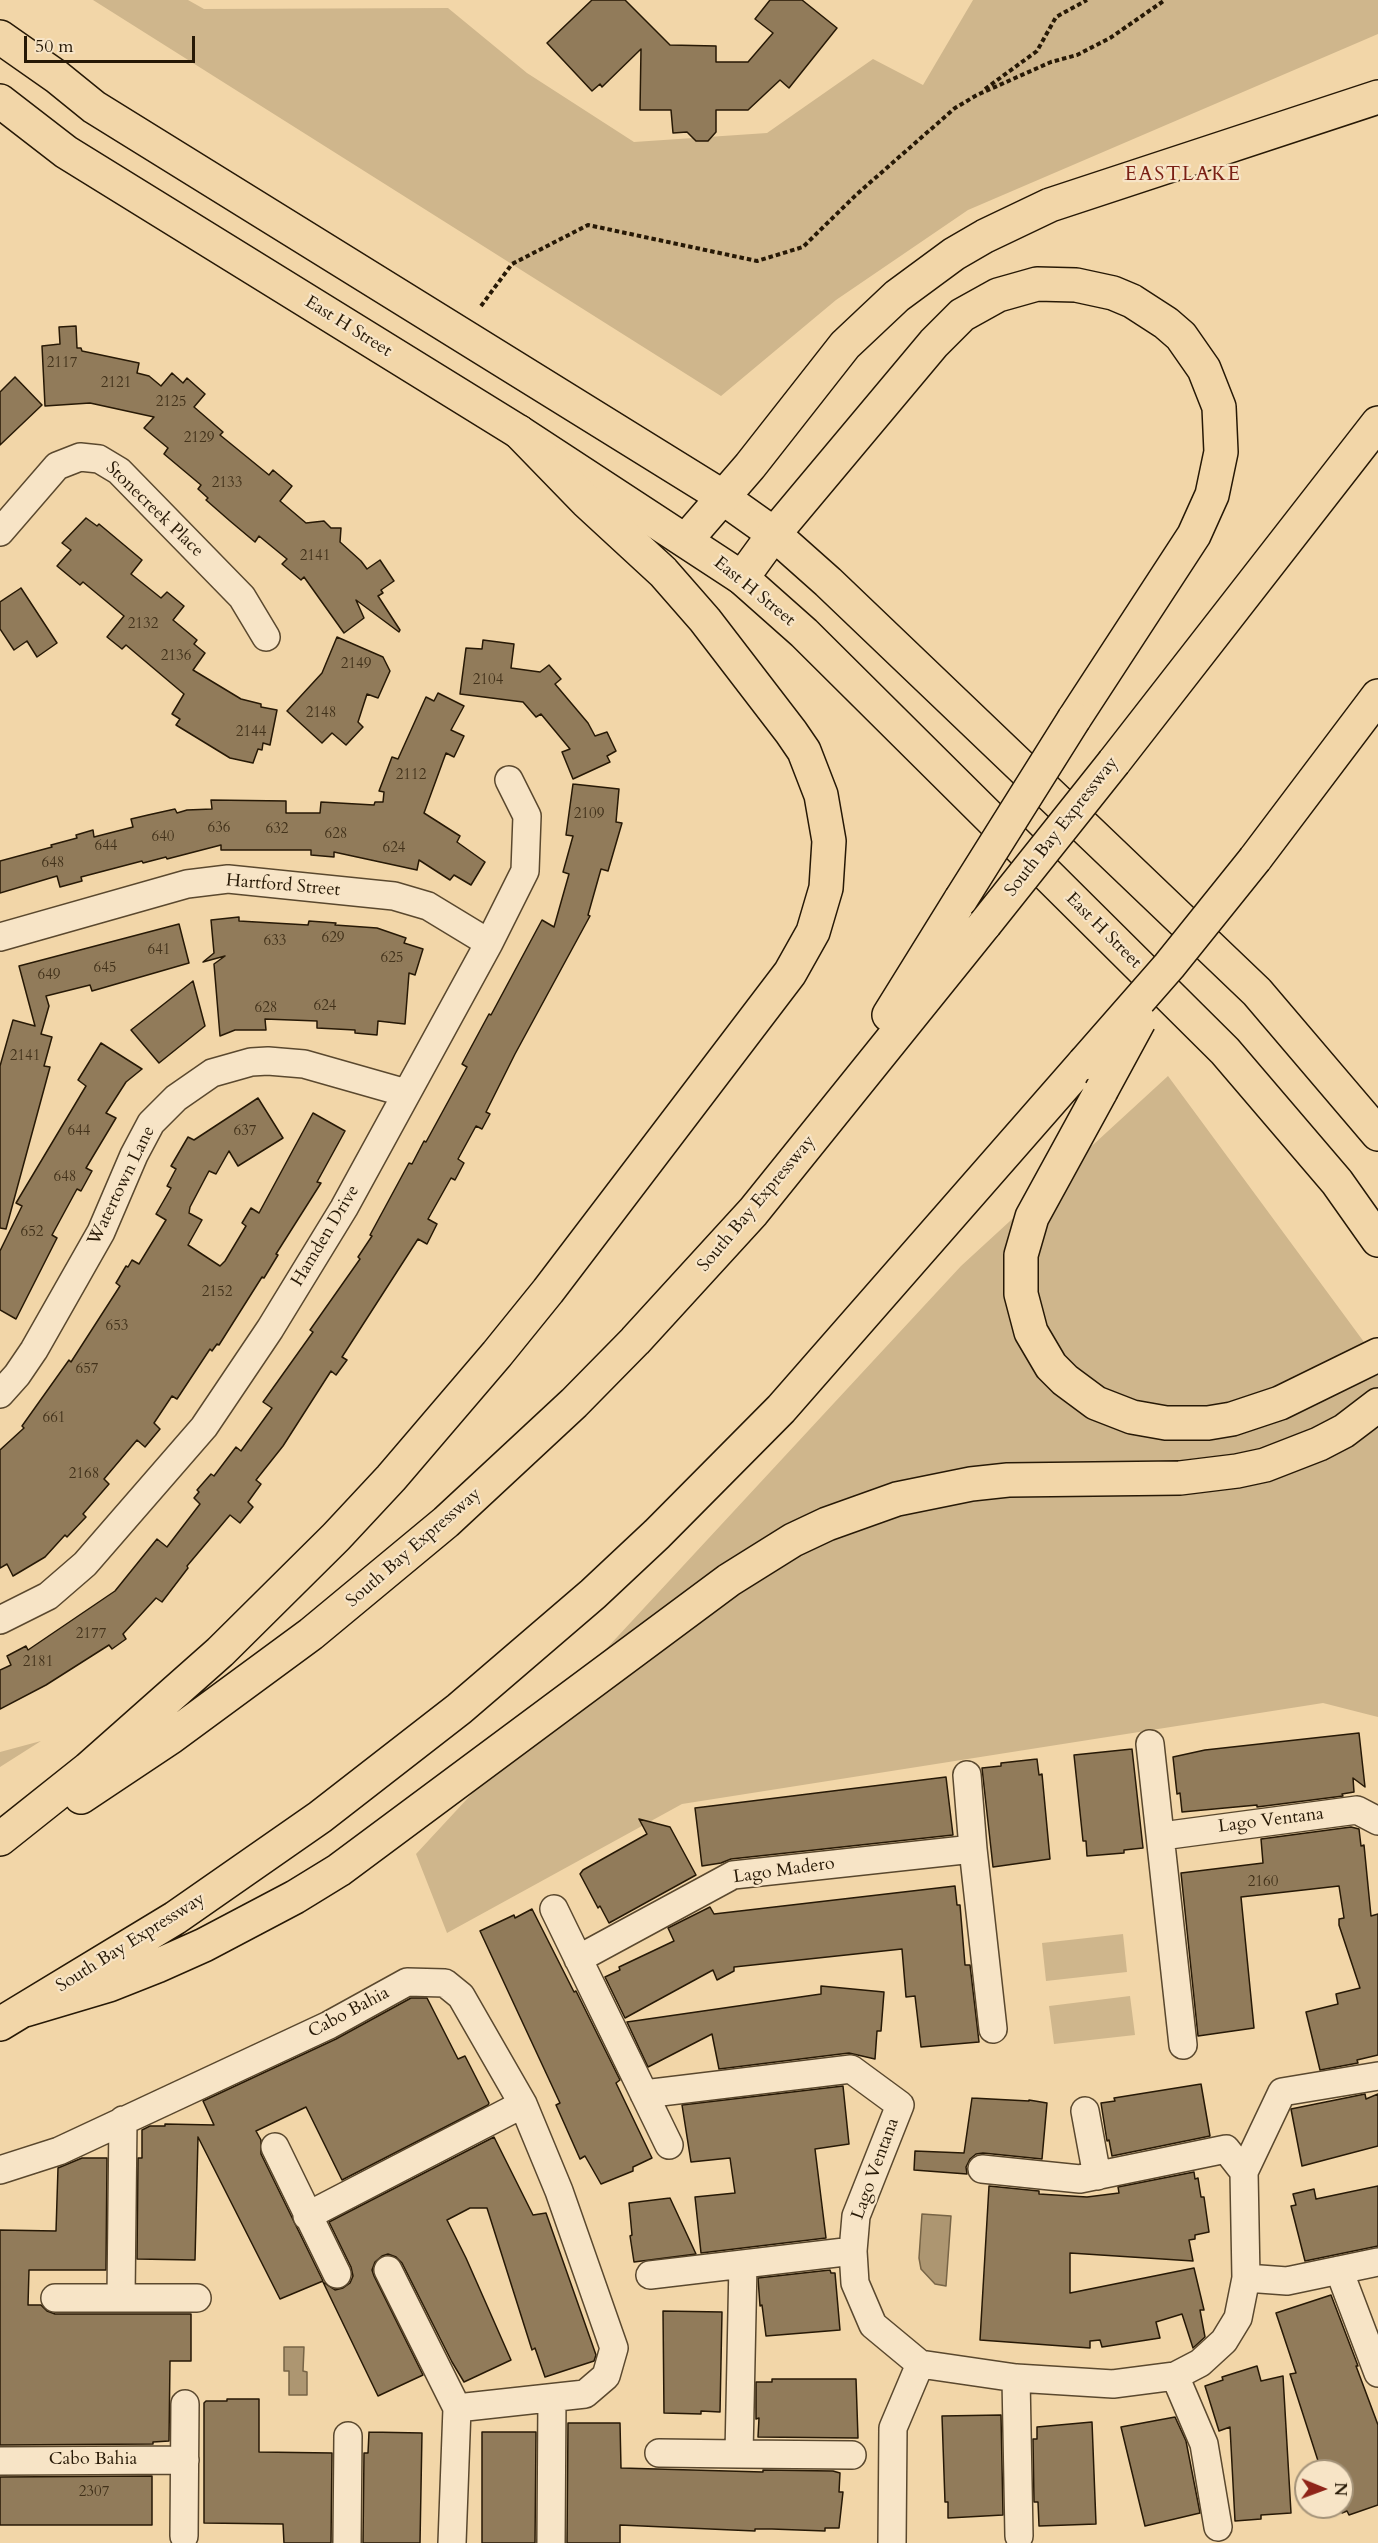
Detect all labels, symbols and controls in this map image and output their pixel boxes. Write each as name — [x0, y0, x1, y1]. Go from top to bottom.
scale bar — [27, 24, 198, 62]
text: 50 m — [35, 34, 74, 59]
district label: EASTLAKE — [1125, 163, 1241, 187]
street label: East H Street — [300, 292, 396, 362]
house number: 2117 — [47, 355, 77, 373]
house number: 2121 — [101, 375, 131, 393]
house number: 2125 — [156, 394, 186, 412]
house number: 2129 — [184, 430, 214, 448]
street label: Stonecreek Place — [101, 458, 207, 562]
house number: 2133 — [212, 475, 242, 493]
house number: 2141 — [300, 548, 330, 566]
street label: East H Street — [709, 553, 799, 631]
house number: 2132 — [128, 616, 158, 634]
house number: 2136 — [161, 648, 191, 666]
house number: 2149 — [341, 656, 371, 674]
house number: 2104 — [473, 672, 503, 690]
house number: 2148 — [306, 705, 336, 723]
house number: 2144 — [236, 724, 266, 742]
street label: South Bay Expressway — [1001, 753, 1123, 901]
house number: 2112 — [396, 767, 426, 785]
house number: 2109 — [574, 806, 604, 824]
house number: 636 — [207, 820, 231, 838]
house number: 632 — [265, 821, 289, 839]
house number: 628 — [324, 826, 348, 844]
house number: 640 — [151, 829, 175, 847]
house number: 644 — [94, 838, 118, 856]
house number: 624 — [382, 840, 406, 858]
house number: 648 — [41, 855, 65, 873]
street label: Hartford Street — [225, 870, 341, 902]
street label: East H Street — [1060, 888, 1146, 974]
house number: 629 — [321, 930, 345, 948]
house number: 633 — [263, 933, 287, 951]
house number: 641 — [147, 942, 171, 960]
house number: 625 — [380, 950, 404, 968]
house number: 645 — [93, 960, 117, 978]
house number: 649 — [37, 967, 61, 985]
house number: 624 — [313, 998, 337, 1016]
house number: 628 — [254, 1000, 278, 1018]
house number: 2141 — [10, 1048, 40, 1066]
house number: 644 — [67, 1123, 91, 1141]
street label: Watertown Lane — [84, 1123, 160, 1249]
house number: 637 — [233, 1123, 257, 1141]
street label: South Bay Expressway — [694, 1131, 820, 1277]
house number: 648 — [53, 1169, 77, 1187]
street label: Hamden Drive — [287, 1181, 365, 1291]
house number: 652 — [20, 1224, 44, 1242]
house number: 2152 — [202, 1284, 232, 1302]
house number: 653 — [105, 1318, 129, 1336]
house number: 657 — [75, 1361, 99, 1379]
house number: 661 — [42, 1410, 66, 1428]
house number: 2168 — [69, 1466, 99, 1484]
street label: South Bay Expressway — [342, 1484, 486, 1612]
house number: 2177 — [76, 1626, 106, 1644]
house number: 2181 — [23, 1654, 53, 1672]
street label: Lago Ventana — [1217, 1804, 1325, 1838]
street label: Lago Madero — [732, 1853, 836, 1889]
house number: 2160 — [1248, 1874, 1278, 1892]
street label: South Bay Expressway — [53, 1888, 209, 1998]
street label: Cabo Bahia — [305, 1983, 393, 2043]
street label: Lago Ventana — [848, 2115, 904, 2223]
street label: Cabo Bahia — [49, 2449, 137, 2471]
north arrow — [1294, 2459, 1354, 2519]
text: N — [1329, 2482, 1351, 2496]
house number: 2307 — [79, 2484, 109, 2502]

